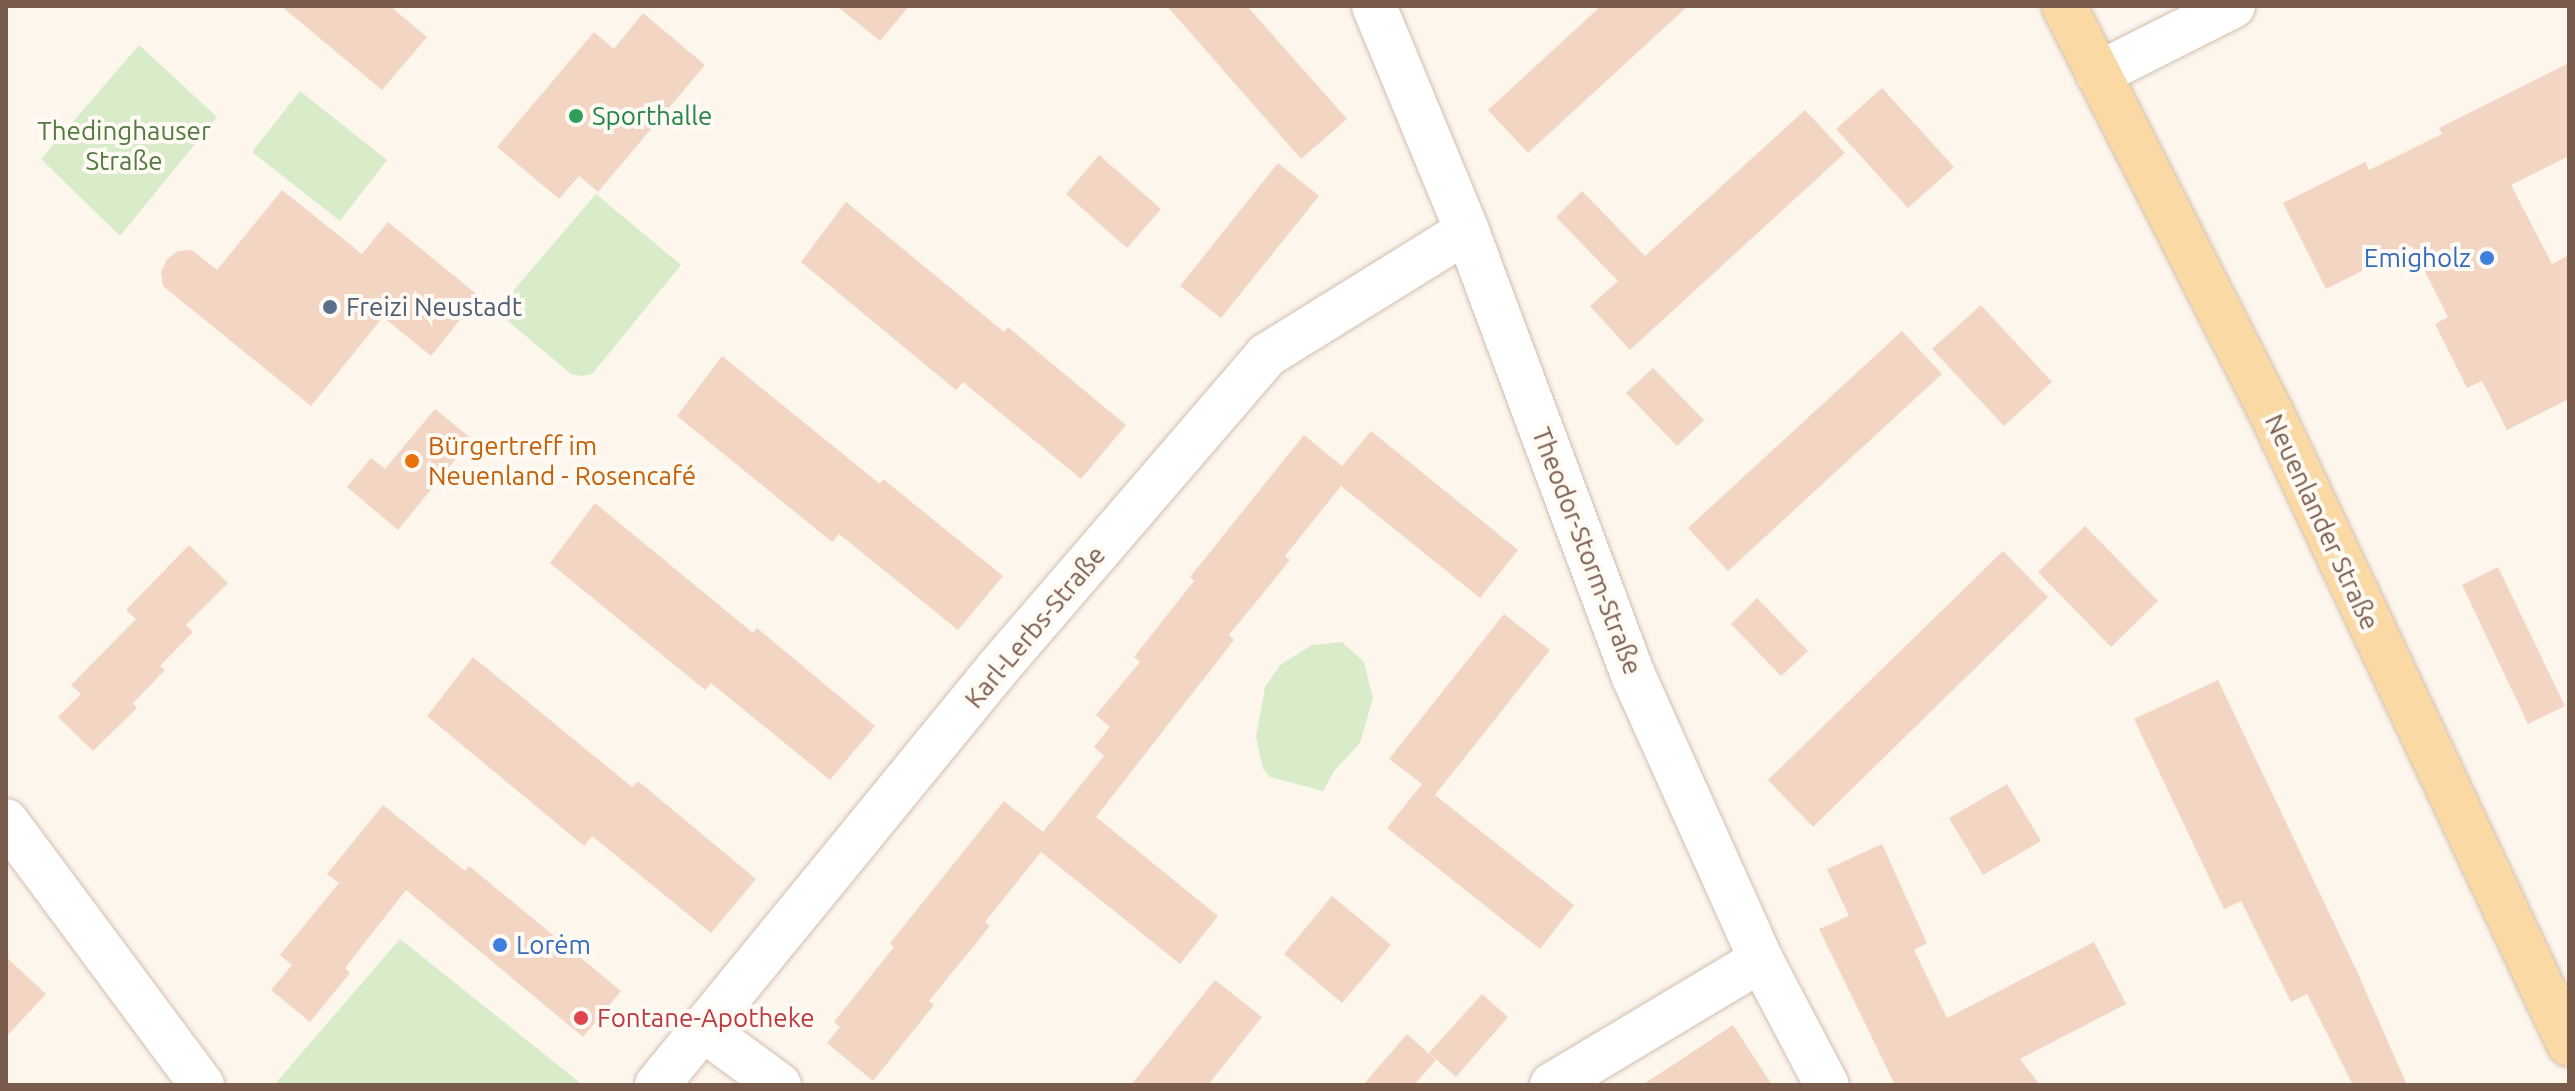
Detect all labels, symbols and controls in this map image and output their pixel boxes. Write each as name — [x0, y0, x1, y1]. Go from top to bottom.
place label: Sporthalle — [592, 100, 712, 132]
marker: Sporthalle — [567, 107, 585, 125]
park label: Thedinghauser Straße — [37, 115, 211, 176]
place label: Emigholz — [2364, 242, 2471, 274]
marker: Emigholz — [2478, 249, 2496, 267]
place label: Freizi Neustadt — [346, 291, 522, 323]
marker: Freizi Neustadt — [321, 298, 339, 316]
street label: Neuenlander Straße — [2258, 409, 2386, 635]
street label: Theodor-Storm-Straße — [1525, 423, 1649, 679]
place label: Bürgertreff im Neuenland - Rosencafé — [428, 430, 696, 492]
marker: Bürgertreff im Neuenland - Rosencafé — [403, 452, 421, 470]
street label: Karl-Lerbs-Straße — [958, 540, 1112, 714]
place label: Lorėm — [516, 929, 591, 961]
marker: Lorėm — [491, 936, 509, 954]
place label: Fontane-Apotheke — [597, 1002, 815, 1034]
marker: Fontane-Apotheke — [572, 1009, 590, 1027]

